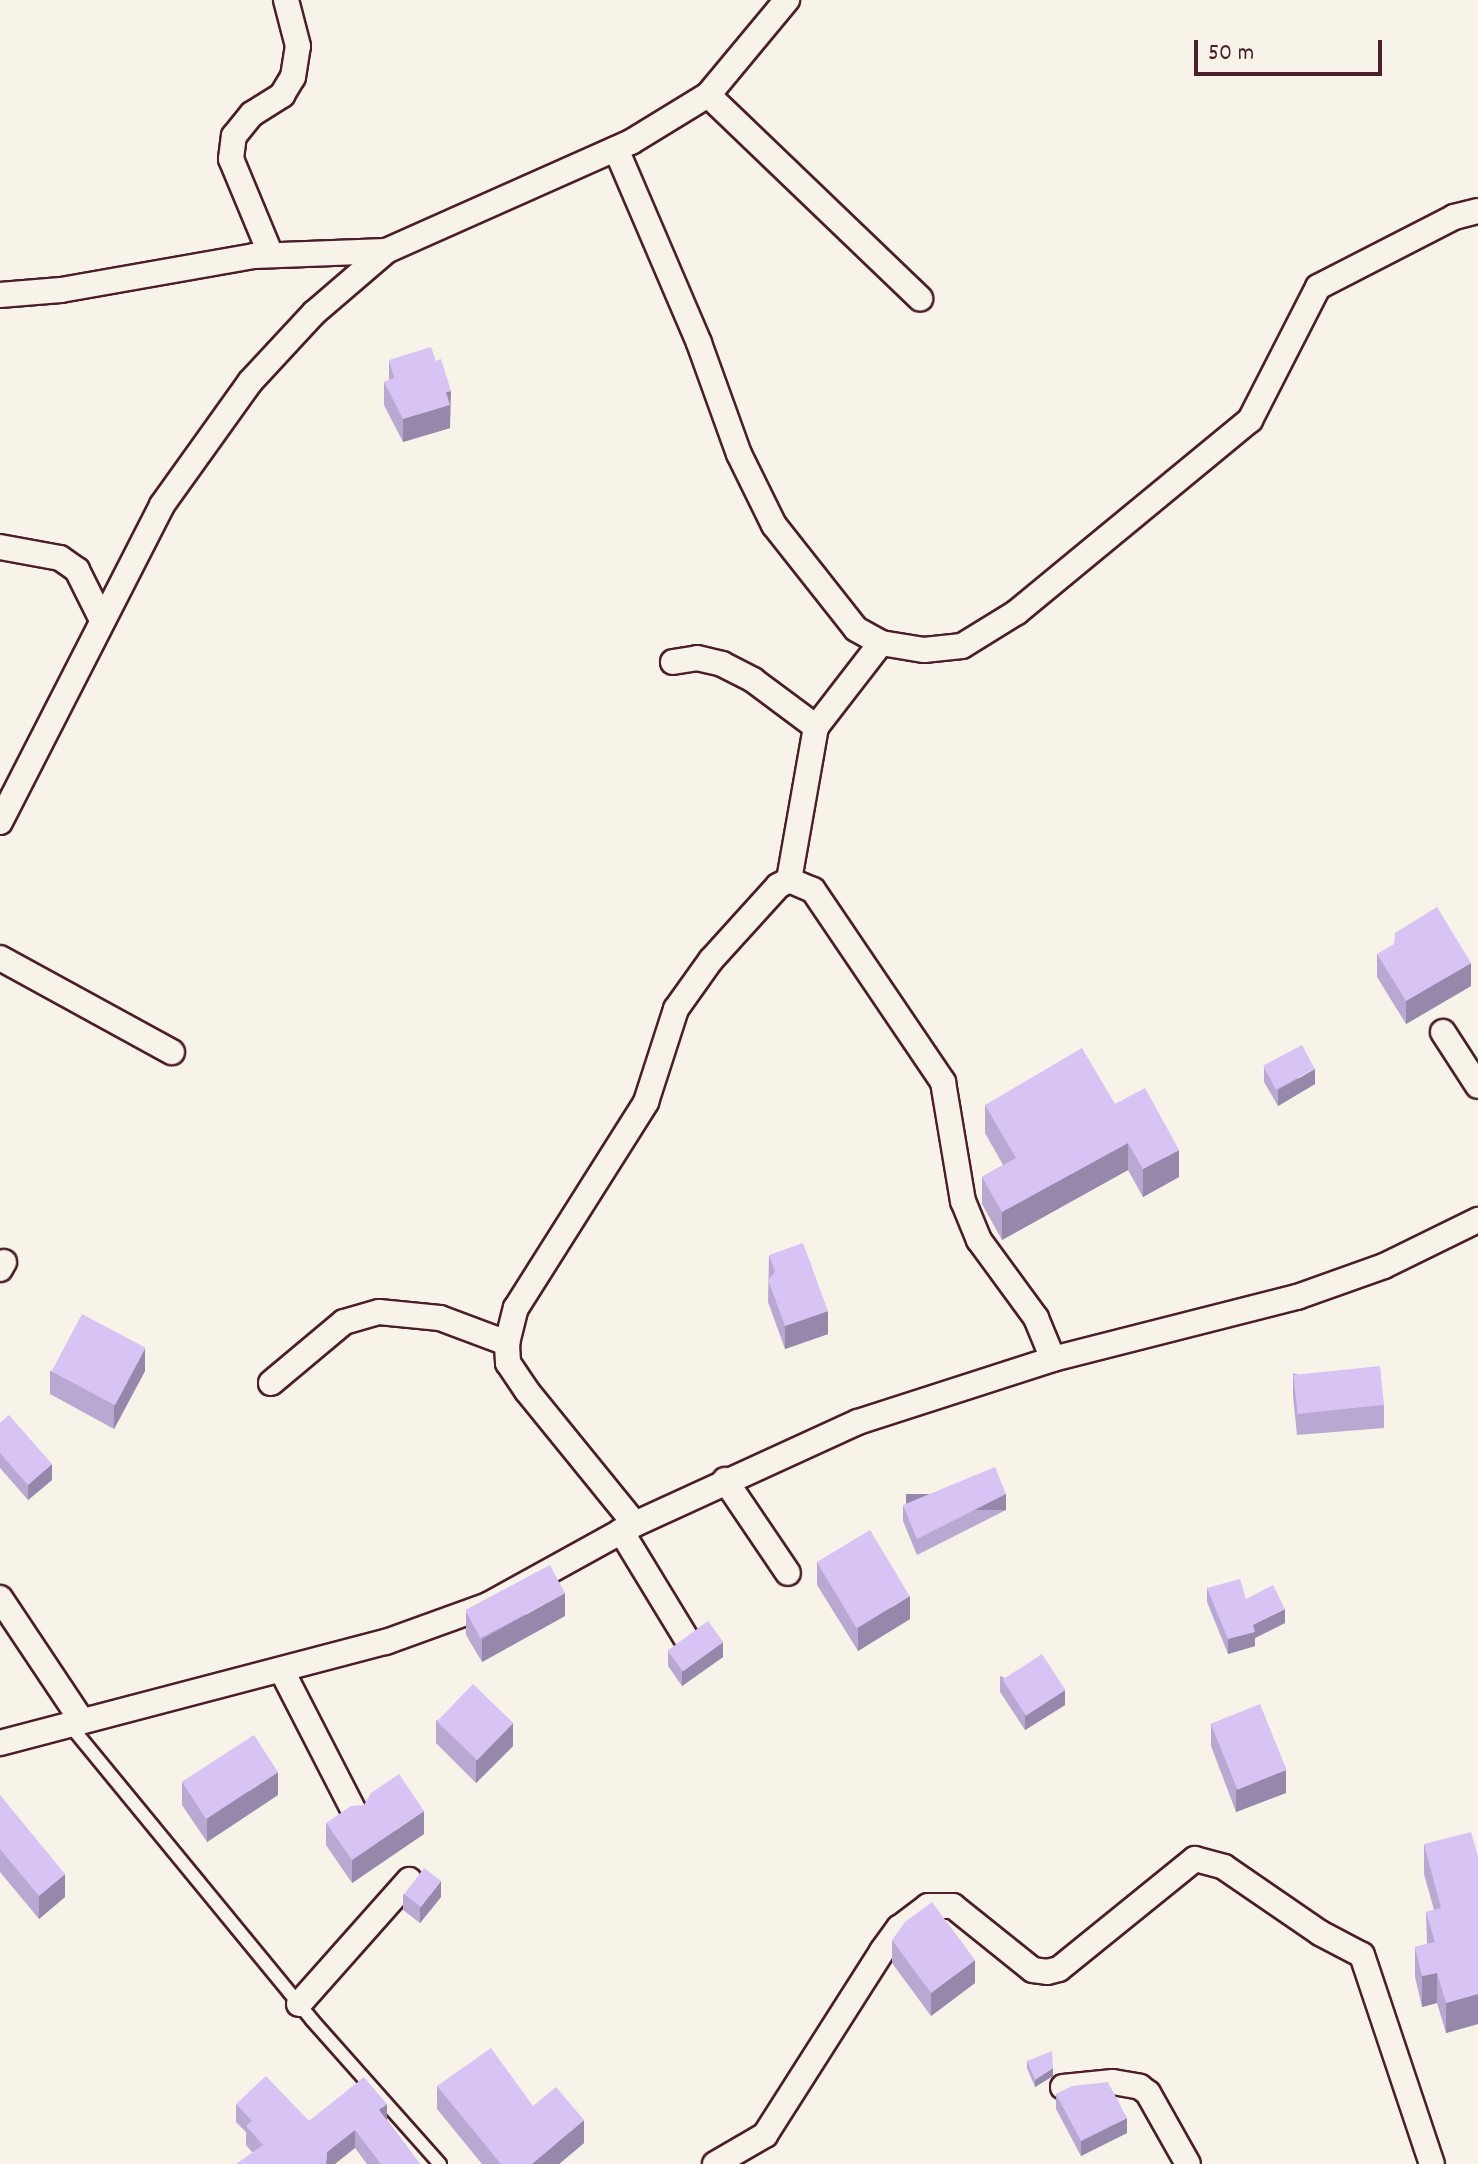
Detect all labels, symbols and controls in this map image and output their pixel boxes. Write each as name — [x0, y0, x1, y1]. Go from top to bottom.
scale bar — [1198, 24, 1386, 74]
text: 50 m — [1208, 37, 1254, 71]

